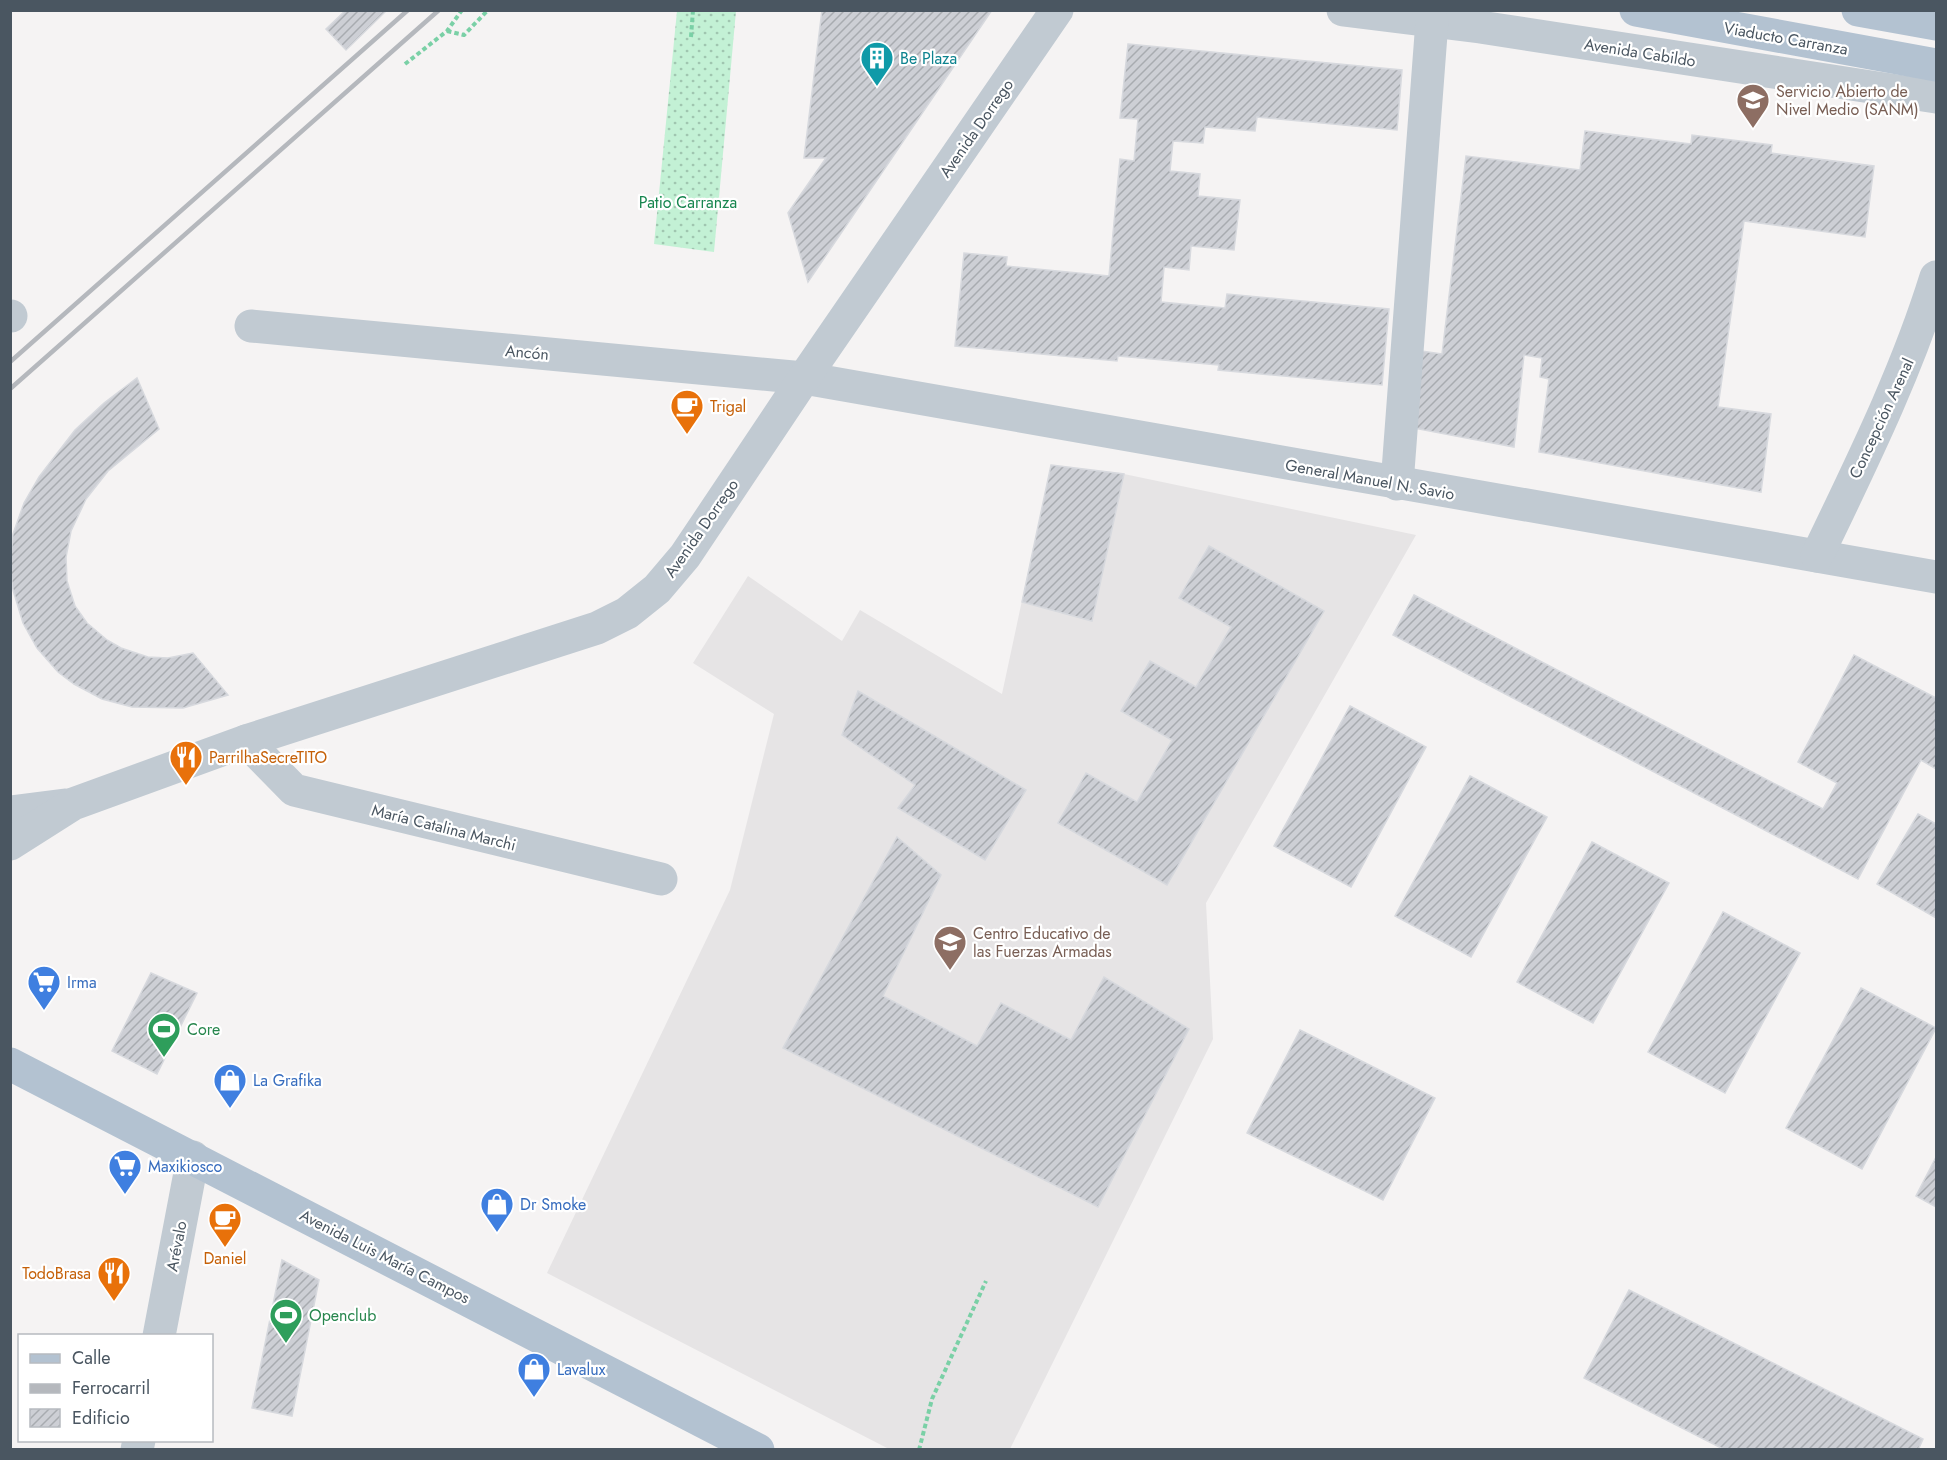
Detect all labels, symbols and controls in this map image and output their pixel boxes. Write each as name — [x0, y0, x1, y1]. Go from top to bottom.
street label: Viaducto Carranza — [1722, 16, 1850, 61]
street label: Avenida Cabildo — [1583, 32, 1698, 73]
building icon: Be Plaza — [859, 40, 895, 87]
place label: Be Plaza — [900, 47, 957, 70]
street label: Avenida Dorrego — [934, 74, 1019, 182]
place label: Servicio Abierto de Nivel Medio (SANM) — [1776, 80, 1919, 121]
school or university icon: Servicio Abierto de Nivel Medio (SANM) — [1735, 82, 1771, 129]
park label: Patio Carranza — [639, 191, 737, 214]
street label: Ancón — [504, 339, 550, 366]
street label: Concepción Arenal — [1843, 354, 1919, 482]
cafe icon: Trigal — [669, 388, 705, 435]
place label: Trigal — [710, 395, 746, 418]
street label: General Manuel N. Savio — [1283, 453, 1457, 506]
street label: Avenida Dorrego — [659, 474, 744, 582]
restaurant icon: ParrilhaSecreTITO — [168, 739, 204, 786]
place label: ParrilhaSecreTITO — [209, 746, 327, 769]
street label: María Catalina Marchi — [369, 798, 518, 857]
place label: Centro Educativo de las Fuerzas Armadas — [973, 922, 1112, 963]
school or university icon: Centro Educativo de las Fuerzas Armadas — [932, 924, 968, 971]
supermarket icon: Irma — [26, 964, 62, 1011]
place label: Irma — [67, 971, 97, 994]
sports icon: Core — [146, 1011, 182, 1058]
place label: Core — [187, 1018, 220, 1041]
shop icon: La Grafika — [212, 1062, 248, 1109]
place label: La Grafika — [253, 1069, 322, 1092]
supermarket icon: Maxikiosco — [107, 1148, 143, 1195]
place label: Maxikiosco — [148, 1155, 223, 1178]
shop icon: Dr Smoke — [479, 1186, 515, 1233]
place label: Dr Smoke — [520, 1193, 586, 1216]
cafe icon: Daniel — [207, 1201, 243, 1248]
street label: Avenida Luis María Campos — [296, 1204, 474, 1309]
street label: Arévalo — [160, 1219, 193, 1273]
place label: Daniel — [203, 1247, 247, 1270]
restaurant icon: TodoBrasa — [96, 1255, 132, 1302]
place label: TodoBrasa — [22, 1262, 91, 1285]
sports icon: Openclub — [268, 1297, 304, 1344]
place label: Openclub — [309, 1304, 376, 1327]
legend — [18, 1334, 213, 1442]
text: Calle — [72, 1345, 111, 1371]
shop icon: Lavalux — [516, 1351, 552, 1398]
place label: Lavalux — [557, 1358, 606, 1381]
text: Ferrocarril — [72, 1375, 150, 1401]
text: Edificio — [72, 1405, 130, 1431]

